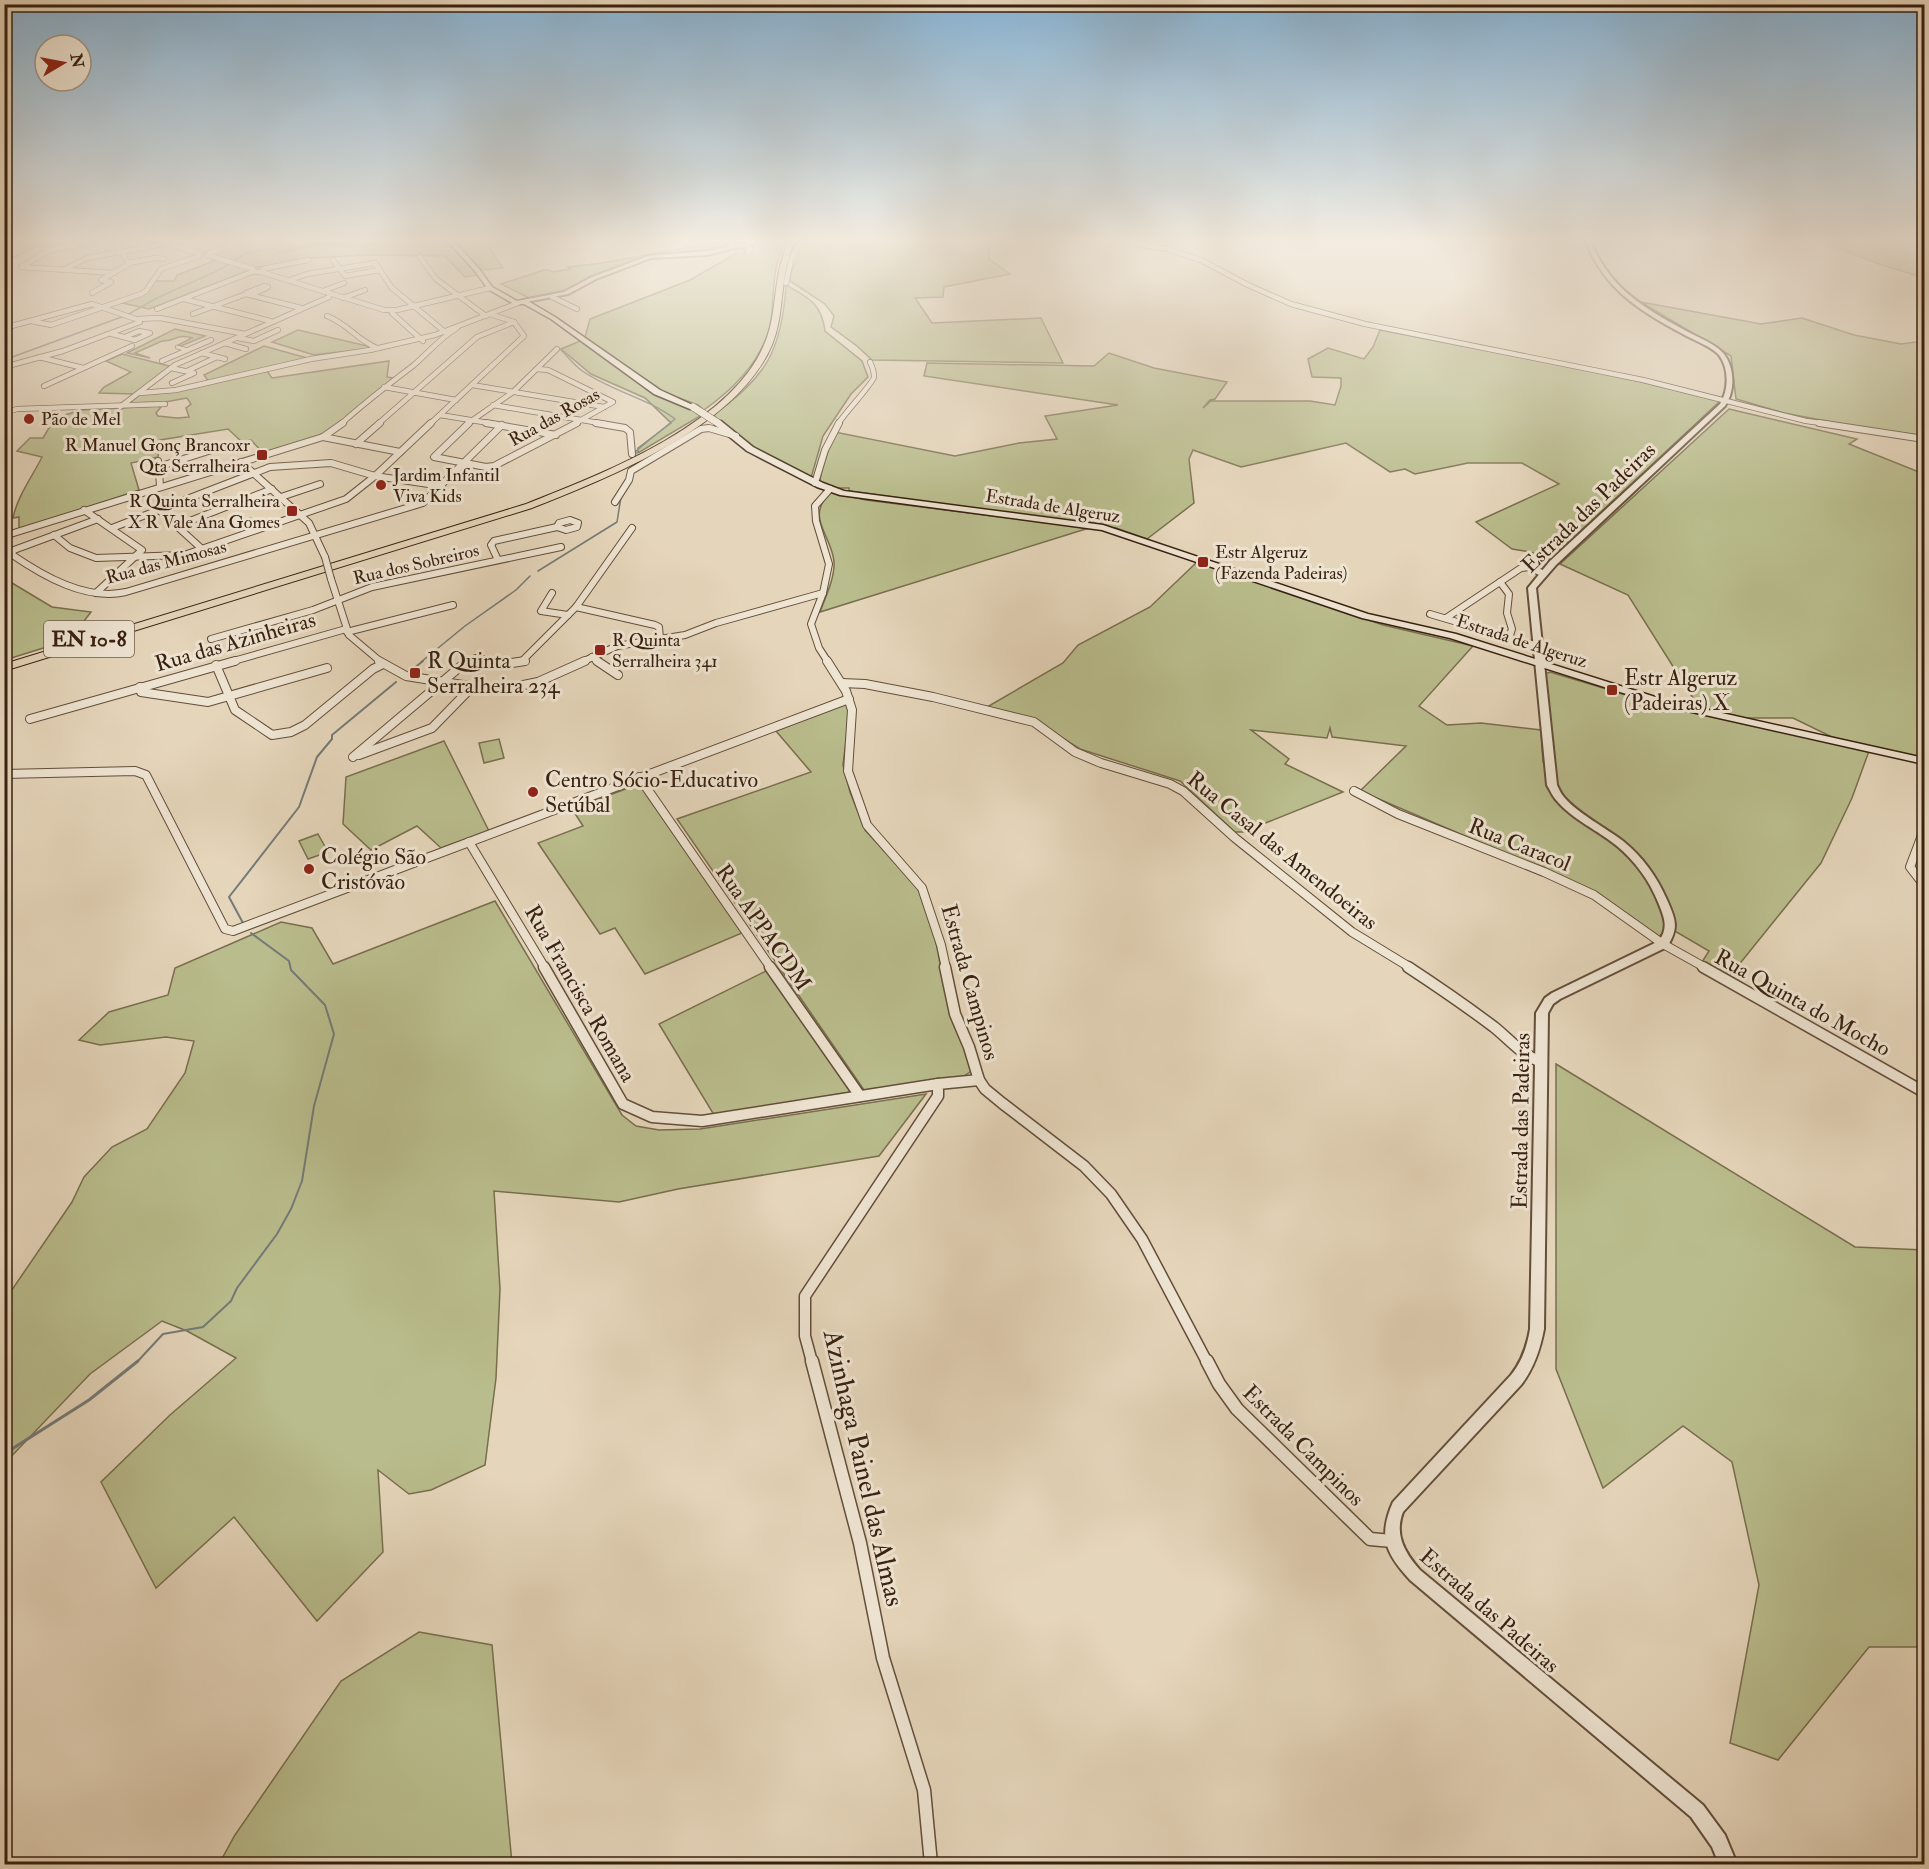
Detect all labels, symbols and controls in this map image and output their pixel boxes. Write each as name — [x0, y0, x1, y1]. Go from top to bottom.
north arrow — [33, 33, 93, 93]
text: N — [66, 51, 88, 70]
street label: Rua das Rosas — [505, 383, 604, 452]
place label: Pão de Mel — [41, 408, 121, 431]
marker: Pão de Mel — [22, 412, 36, 426]
place label: R Manuel Gonç Brancoxr Qta Serralheira — [65, 434, 251, 478]
street label: Estrada das Padeiras — [1516, 436, 1662, 579]
marker: R Manuel Gonç Brancoxr Qta Serralheira — [255, 448, 269, 462]
place label: Jardim Infantil Viva Kids — [392, 464, 500, 508]
marker: Jardim Infantil Viva Kids — [374, 478, 388, 492]
street label: Estrada de Algeruz — [984, 484, 1122, 529]
place label: R Quinta Serralheira X R Vale Ana Gomes — [128, 490, 281, 534]
marker: R Quinta Serralheira X R Vale Ana Gomes — [285, 504, 299, 518]
street label: Rua das Mimosas — [103, 535, 229, 590]
street label: Rua dos Sobreiros — [351, 539, 481, 590]
place label: Estr Algeruz (Fazenda Padeiras) — [1215, 541, 1347, 585]
marker: Estr Algeruz (Fazenda Padeiras) — [1196, 555, 1210, 569]
street label: Rua das Azinheiras — [152, 606, 319, 678]
street label: Estrada de Algeruz — [1453, 609, 1591, 674]
road number: EN 10-8 — [44, 621, 134, 657]
place label: R Quinta Serralheira 341 — [612, 629, 718, 673]
marker: R Quinta Serralheira 341 — [593, 643, 607, 657]
place label: R Quinta Serralheira 234 — [427, 647, 560, 700]
place label: Estr Algeruz (Padeiras) X — [1624, 664, 1738, 717]
marker: R Quinta Serralheira 234 — [408, 666, 422, 680]
marker: Estr Algeruz (Padeiras) X — [1605, 683, 1619, 697]
street label: Rua Casal das Amendoeiras — [1181, 765, 1383, 936]
place label: Centro Sócio-Educativo Setúbal — [545, 766, 758, 819]
marker: Centro Sócio-Educativo Setúbal — [526, 785, 540, 799]
street label: Rua Caracol — [1464, 812, 1575, 878]
place label: Colégio São Cristóvão — [321, 843, 426, 896]
street label: Rua APPACDM — [709, 859, 817, 996]
marker: Colégio São Cristóvão — [302, 862, 316, 876]
street label: Rua Francisca Romana — [518, 900, 643, 1088]
street label: Estrada Campinos — [933, 901, 1006, 1064]
street label: Rua Quinta do Mocho — [1710, 943, 1895, 1063]
street label: Estrada das Padeiras — [1505, 1033, 1537, 1209]
street label: Azinhaga Painel das Almas — [815, 1326, 911, 1610]
street label: Estrada Campinos — [1236, 1379, 1370, 1513]
street label: Estrada das Padeiras — [1414, 1542, 1565, 1679]

